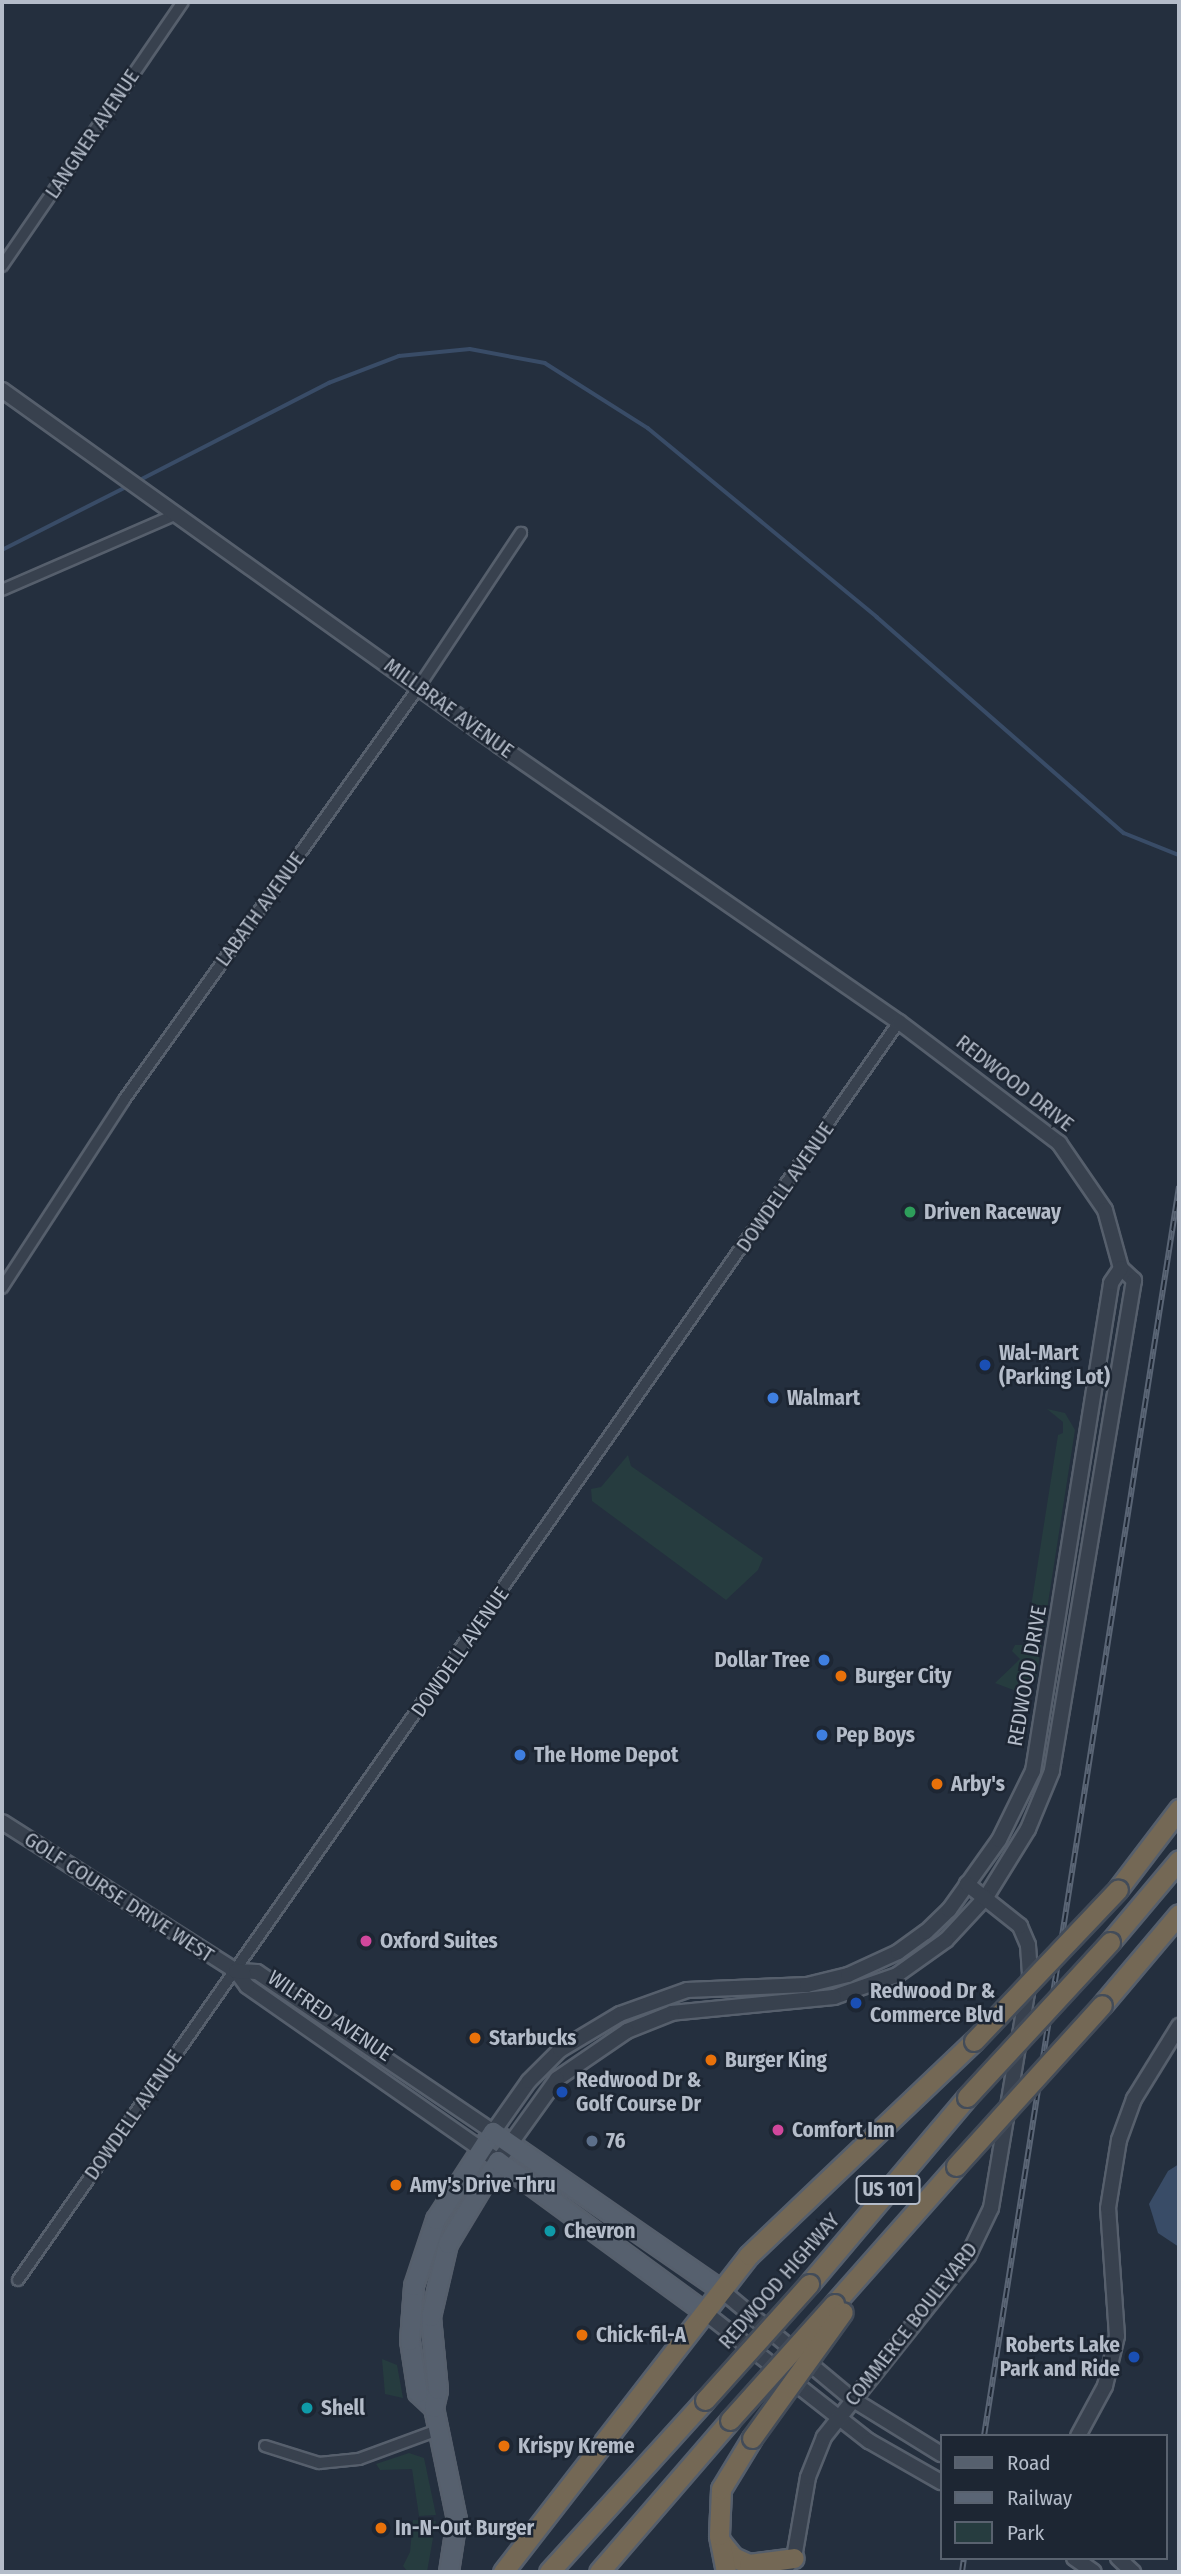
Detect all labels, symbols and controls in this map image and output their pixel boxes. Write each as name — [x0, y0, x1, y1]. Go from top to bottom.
street label: LANGNER AVENUE — [40, 65, 144, 203]
street label: MILLBRAE AVENUE — [379, 653, 519, 763]
street label: LABATH AVENUE — [210, 847, 310, 971]
street label: REDWOOD DRIVE — [951, 1029, 1079, 1137]
street label: DOWDELL AVENUE — [731, 1117, 839, 1257]
place label: Driven Raceway — [924, 1199, 1061, 1225]
marker: Driven Raceway — [902, 1204, 918, 1220]
place label: Wal-Mart (Parking Lot) — [999, 1340, 1110, 1390]
marker: Wal-Mart (Parking Lot) — [977, 1357, 993, 1373]
place label: Walmart — [787, 1385, 860, 1411]
marker: Walmart — [765, 1390, 781, 1406]
street label: DOWDELL AVENUE — [406, 1582, 514, 1722]
street label: REDWOOD DRIVE — [1002, 1604, 1052, 1748]
place label: Dollar Tree — [714, 1647, 810, 1673]
marker: Dollar Tree — [816, 1652, 832, 1668]
place label: Burger City — [855, 1663, 952, 1689]
marker: Burger City — [833, 1668, 849, 1684]
place label: Pep Boys — [836, 1722, 915, 1748]
marker: Pep Boys — [814, 1727, 830, 1743]
place label: The Home Depot — [534, 1742, 678, 1768]
marker: The Home Depot — [512, 1747, 528, 1763]
place label: Arby's — [951, 1771, 1005, 1797]
marker: Arby's — [929, 1776, 945, 1792]
street label: GOLF COURSE DRIVE WEST — [20, 1826, 218, 1968]
place label: Oxford Suites — [380, 1928, 498, 1954]
marker: Oxford Suites — [358, 1933, 374, 1949]
street label: WILFRED AVENUE — [263, 1965, 397, 2067]
place label: Redwood Dr & Commerce Blvd — [870, 1978, 1004, 2028]
marker: Redwood Dr & Commerce Blvd — [848, 1995, 864, 2011]
place label: Starbucks — [489, 2025, 576, 2051]
marker: Starbucks — [467, 2030, 483, 2046]
street label: DOWDELL AVENUE — [79, 2045, 187, 2185]
place label: Burger King — [725, 2047, 827, 2073]
marker: Burger King — [703, 2052, 719, 2068]
place label: Redwood Dr & Golf Course Dr — [576, 2067, 701, 2117]
marker: Redwood Dr & Golf Course Dr — [554, 2084, 570, 2100]
place label: Comfort Inn — [792, 2117, 895, 2143]
marker: Comfort Inn — [770, 2122, 786, 2138]
place label: 76 — [606, 2128, 626, 2154]
marker: 76 — [584, 2133, 600, 2149]
place label: Amy's Drive Thru — [410, 2172, 556, 2198]
road number: US 101 — [855, 2174, 921, 2206]
marker: Amy's Drive Thru — [388, 2177, 404, 2193]
street label: REDWOOD HIGHWAY — [713, 2208, 845, 2354]
place label: Chevron — [564, 2218, 635, 2244]
marker: Chevron — [542, 2223, 558, 2239]
street label: COMMERCE BOULEVARD — [839, 2237, 983, 2411]
place label: Chick-fil-A — [596, 2322, 686, 2348]
marker: Chick-fil-A — [574, 2327, 590, 2343]
place label: Roberts Lake Park and Ride — [1000, 2332, 1120, 2382]
marker: Roberts Lake Park and Ride — [1126, 2349, 1142, 2365]
place label: Shell — [321, 2395, 365, 2421]
marker: Shell — [299, 2400, 315, 2416]
place label: Krispy Kreme — [518, 2433, 635, 2459]
legend — [940, 2434, 1167, 2560]
marker: Krispy Kreme — [496, 2438, 512, 2454]
text: Road — [1007, 2450, 1051, 2476]
text: Railway — [1007, 2485, 1072, 2511]
place label: In-N-Out Burger — [395, 2515, 534, 2541]
marker: In-N-Out Burger — [373, 2520, 389, 2536]
text: Park — [1007, 2520, 1044, 2546]

